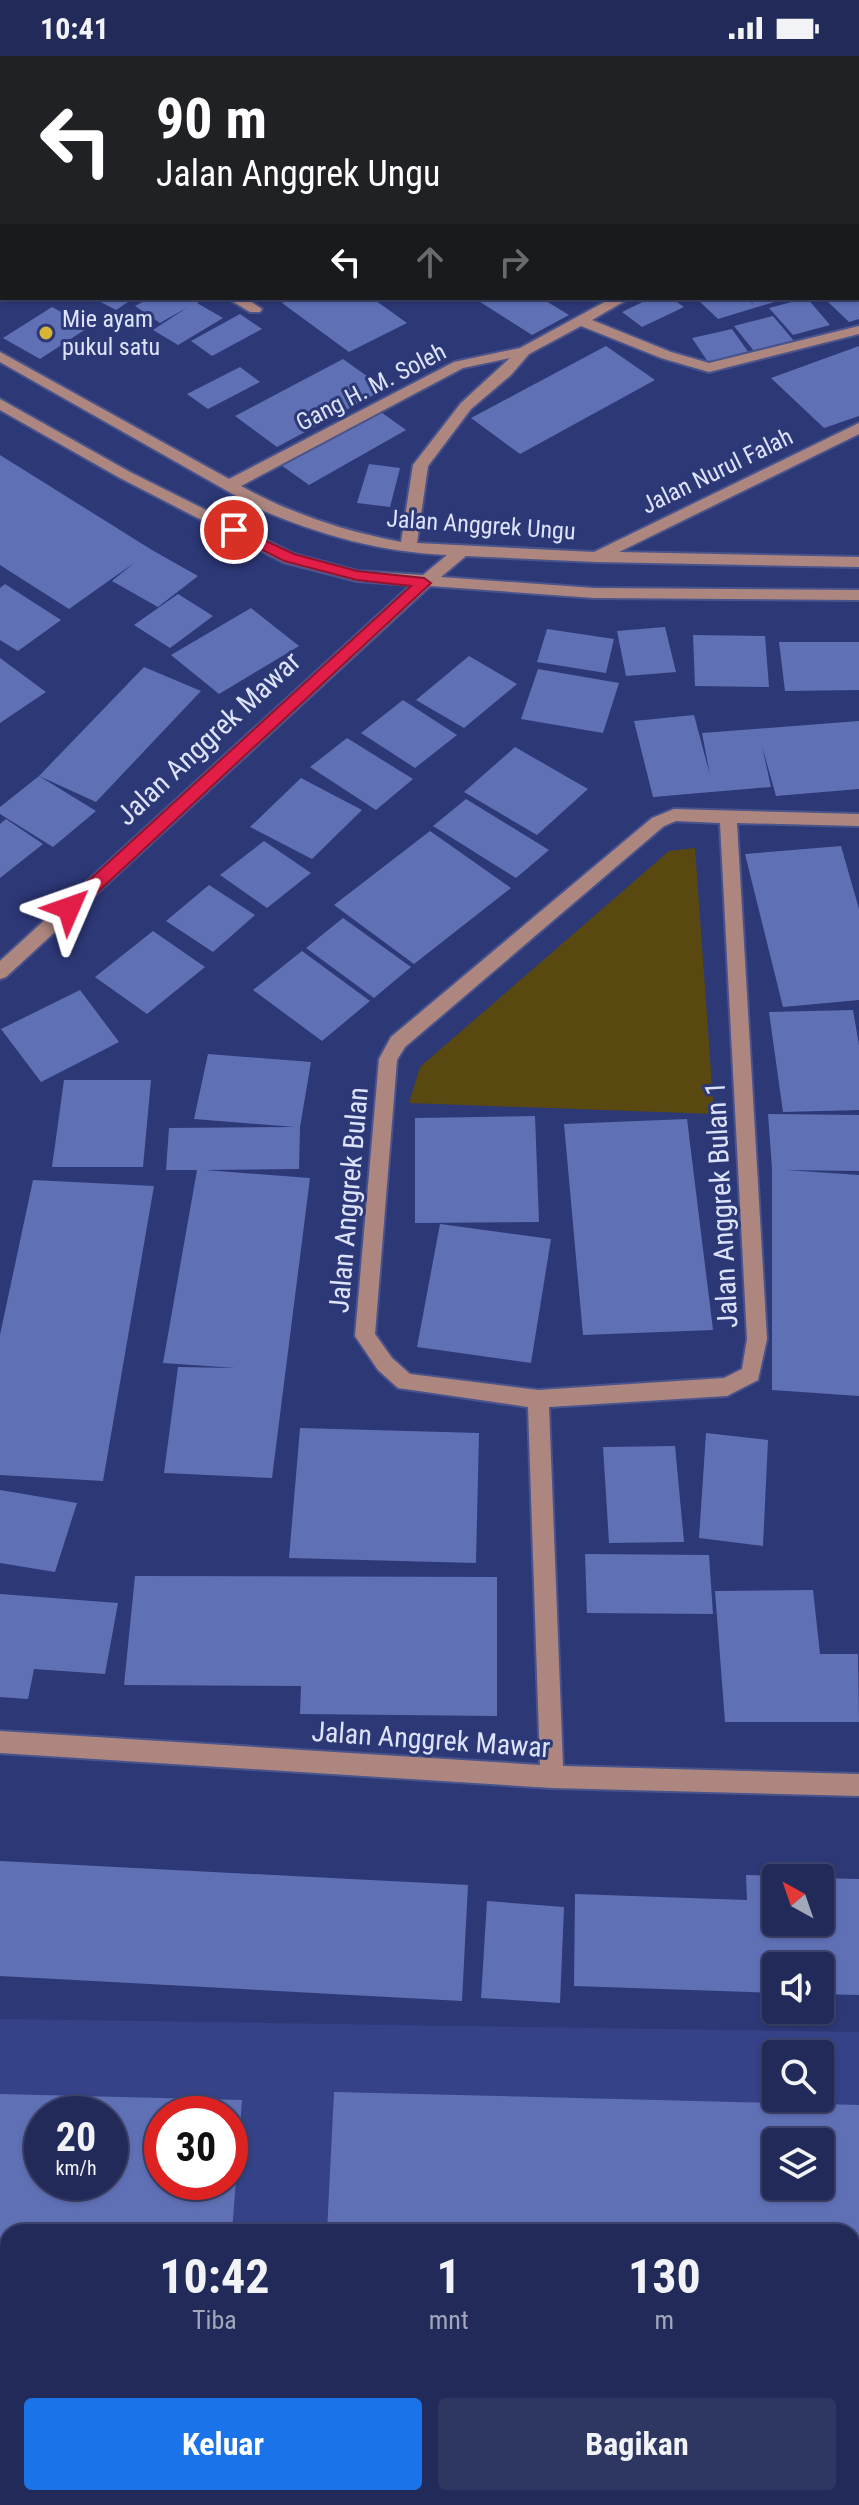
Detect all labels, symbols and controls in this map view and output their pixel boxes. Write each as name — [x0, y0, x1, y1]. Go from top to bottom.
text: 10:41 — [40, 11, 109, 46]
text: 90 m — [156, 86, 267, 152]
icon: left — [24, 88, 128, 192]
text: Jalan Anggrek Ungu — [156, 153, 440, 195]
icon: left — [324, 240, 368, 284]
icon: ahead — [408, 240, 452, 284]
icon: right — [492, 240, 536, 284]
place label: Mie ayam pukul satu — [62, 305, 160, 361]
marker: Mie ayam pukul satu — [37, 324, 55, 342]
street label: Gang H. M. Soleh — [292, 337, 450, 437]
street label: Jalan Nurul Falah — [637, 422, 797, 520]
pin — [200, 496, 268, 564]
street label: Jalan Anggrek Ungu — [385, 504, 577, 546]
icon: arrive — [212, 508, 256, 552]
street label: Jalan Anggrek Mawar — [110, 645, 307, 832]
position arrow — [27, 866, 111, 950]
street label: Jalan Anggrek Bulan 1 — [699, 1081, 744, 1329]
street label: Jalan Anggrek Bulan — [322, 1086, 375, 1314]
street label: Jalan Anggrek Mawar — [310, 1715, 551, 1764]
north arrow — [762, 1864, 834, 1936]
map controls — [762, 1864, 834, 2200]
button: sound — [762, 1952, 834, 2024]
button: search — [762, 2040, 834, 2112]
speed limit sign: 30 — [144, 2096, 248, 2200]
text: 20 — [56, 2114, 96, 2161]
button: layers — [762, 2128, 834, 2200]
text: km/h — [55, 2156, 97, 2180]
text: 10:42 — [159, 2248, 269, 2305]
text: 1 — [437, 2248, 461, 2305]
text: 130 — [628, 2248, 701, 2305]
text: Tiba — [192, 2305, 237, 2335]
text: mnt — [429, 2305, 469, 2335]
text: m — [655, 2305, 674, 2335]
button: Keluar — [24, 2398, 422, 2490]
button: Bagikan — [438, 2398, 836, 2490]

